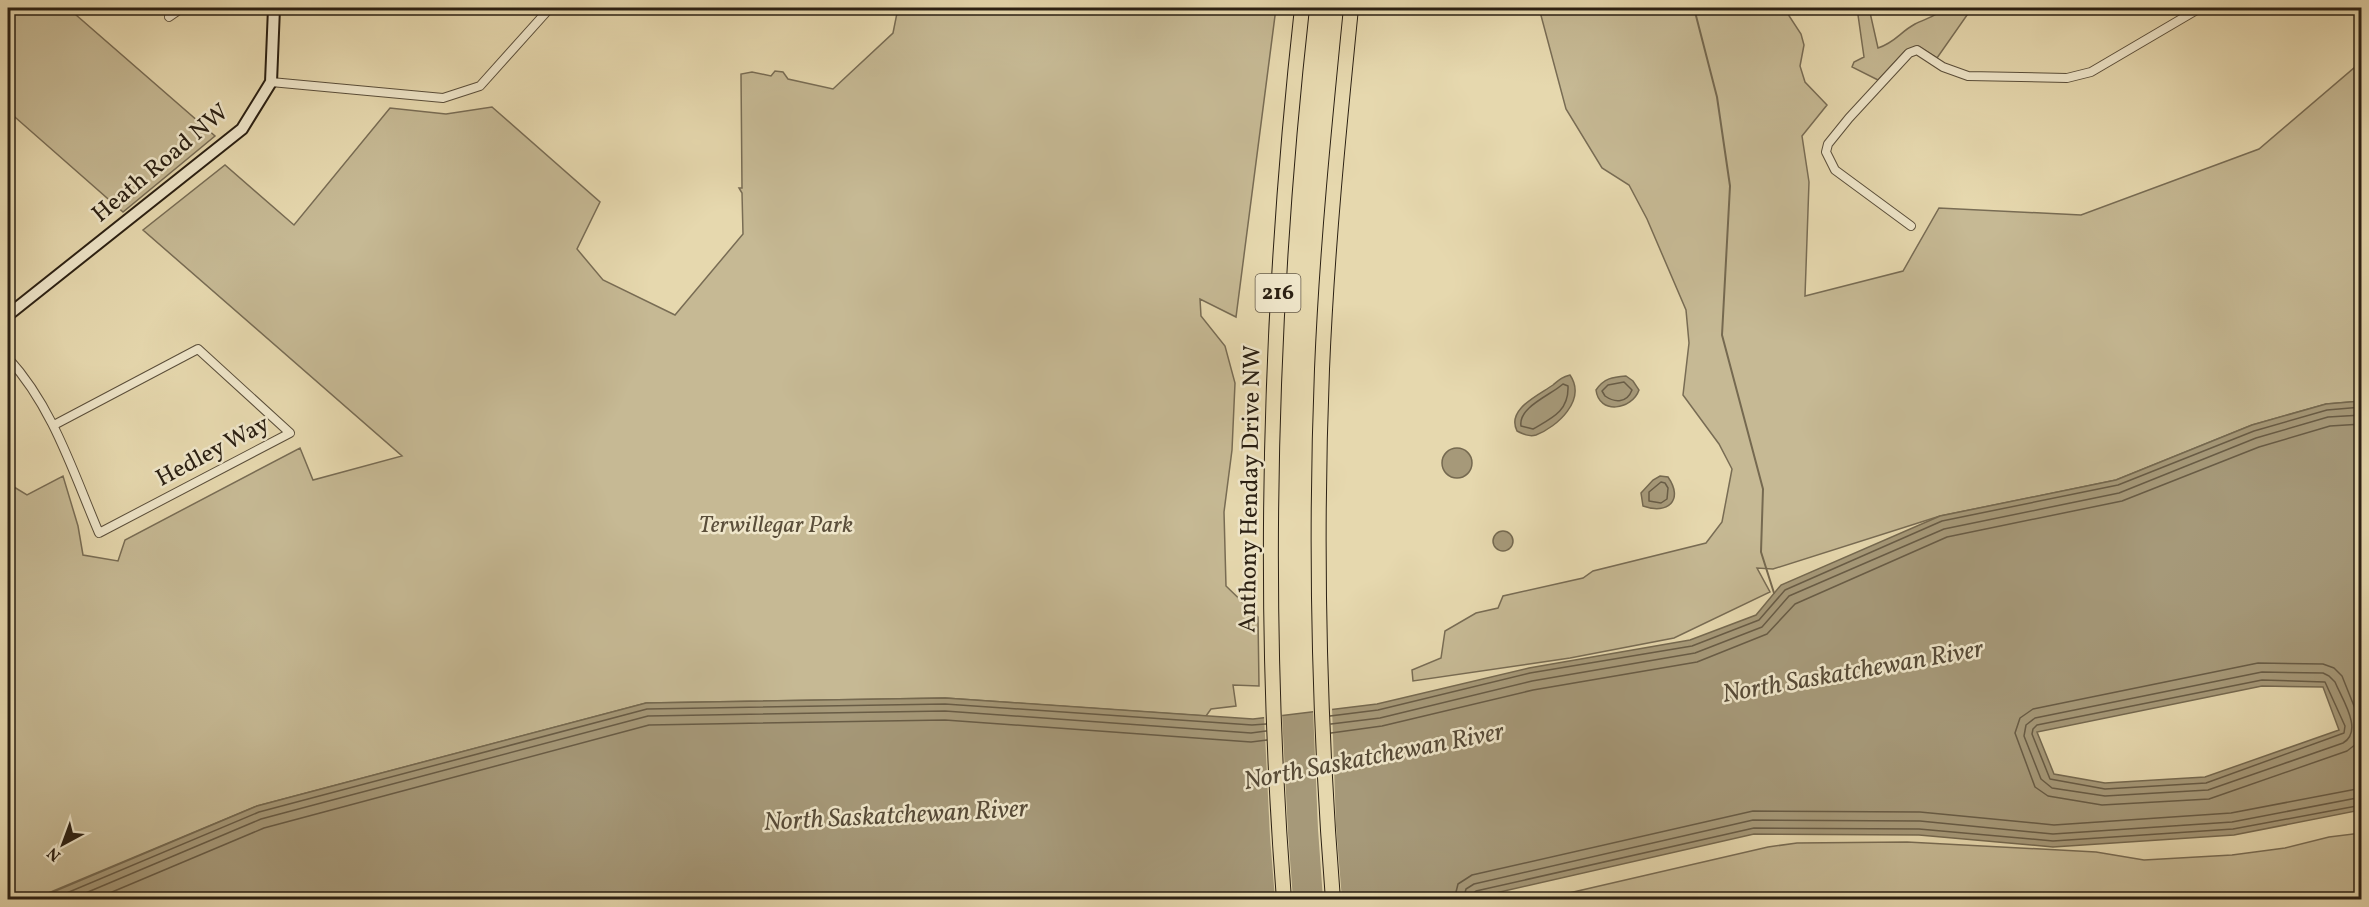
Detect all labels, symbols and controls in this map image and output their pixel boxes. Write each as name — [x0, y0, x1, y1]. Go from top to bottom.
street label: Heath Road NW — [85, 97, 237, 231]
road number: 216 — [1256, 274, 1300, 312]
street label: Anthony Henday Drive NW — [1231, 345, 1271, 633]
street label: Hedley Way — [150, 408, 276, 496]
park label: Terwillegar Park — [699, 509, 853, 543]
water label: North Saskatchewan River — [1719, 631, 1987, 713]
water label: North Saskatchewan River — [1241, 714, 1508, 800]
water label: North Saskatchewan River — [763, 791, 1029, 841]
north arrow — [33, 814, 93, 874]
text: N — [43, 841, 66, 866]

